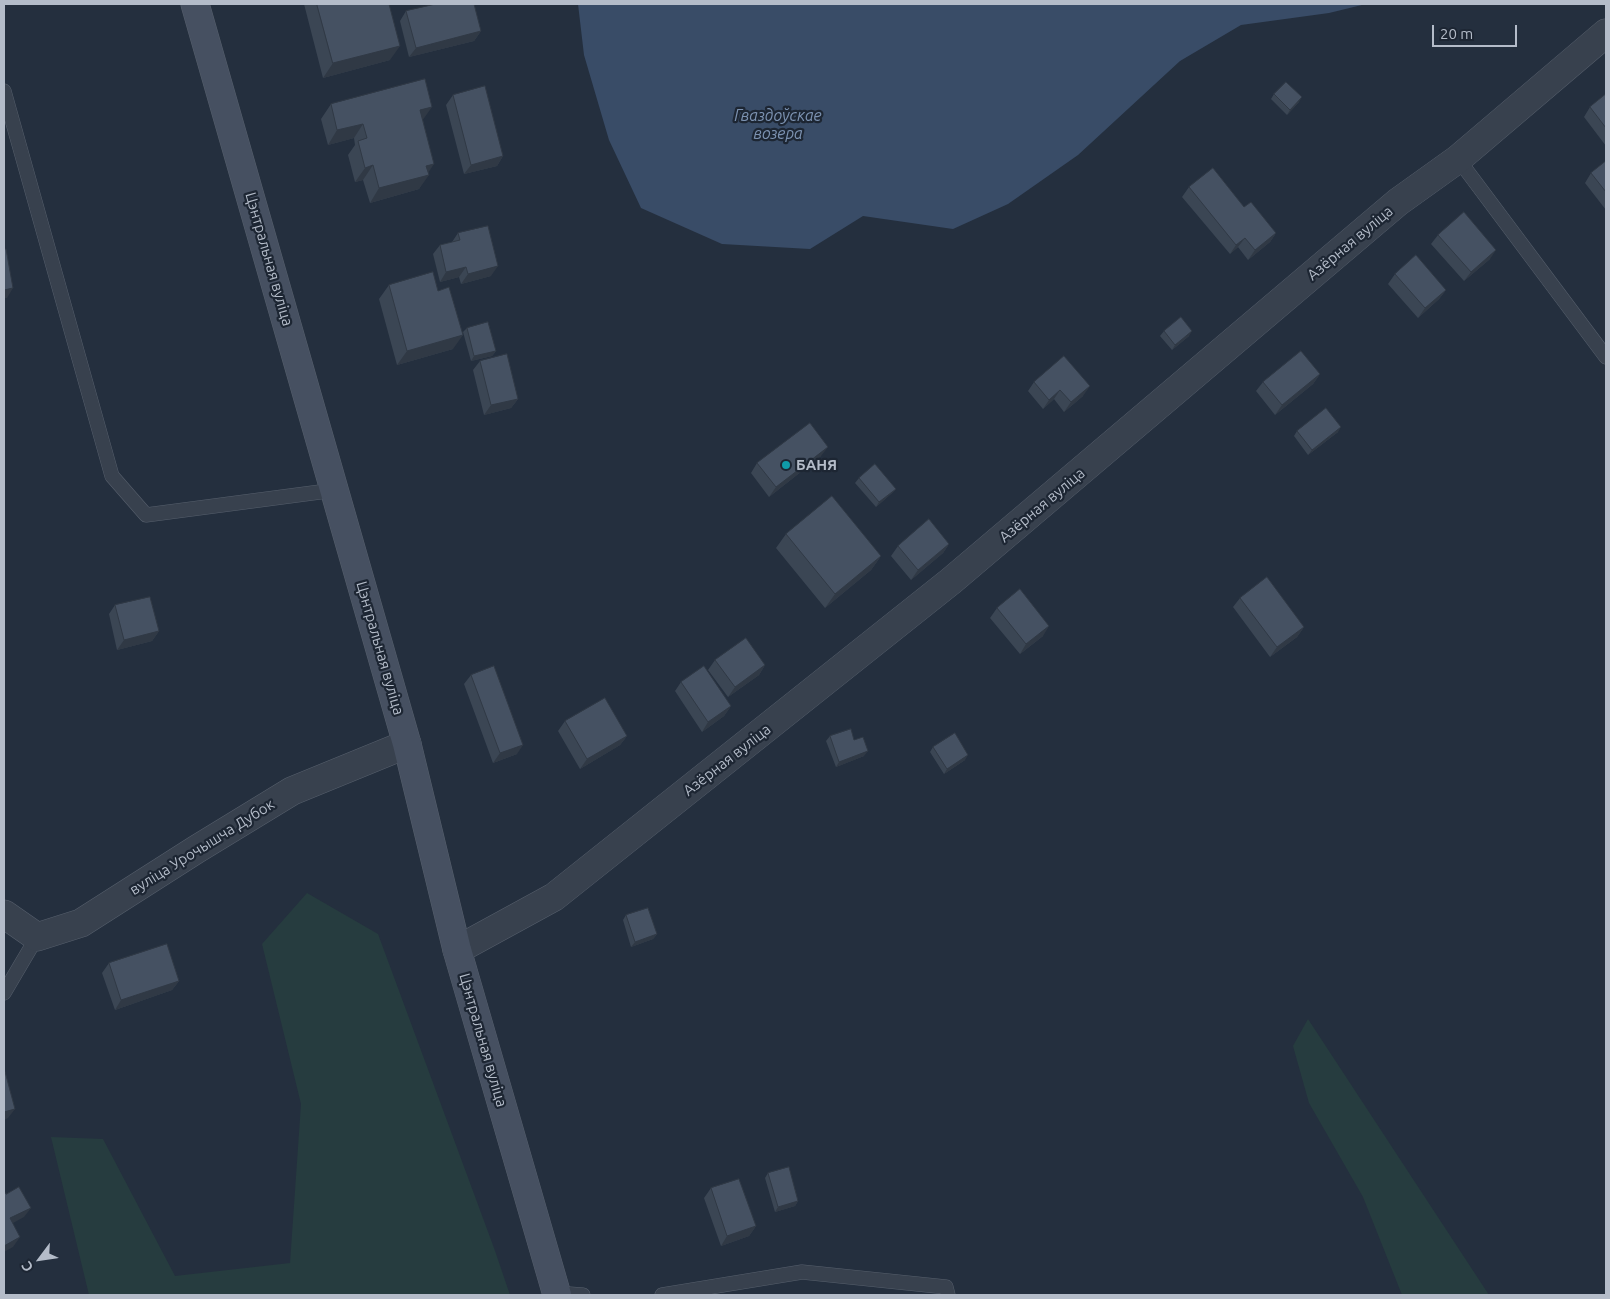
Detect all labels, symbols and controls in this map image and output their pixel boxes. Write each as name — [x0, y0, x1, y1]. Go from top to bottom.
scale bar — [1435, 15, 1520, 47]
text: 20 m — [1440, 25, 1473, 42]
water label: Гваздоўскае возера — [734, 106, 822, 144]
street label: Цэнтральная вуліца — [241, 190, 297, 328]
street label: Азёрная вуліца — [1304, 202, 1396, 284]
place label: БАНЯ — [796, 456, 837, 474]
marker: БАНЯ — [780, 459, 792, 471]
street label: Азёрная вуліца — [996, 464, 1088, 546]
street label: Цэнтральная вуліца — [352, 579, 408, 717]
street label: Азёрная вуліца — [680, 720, 774, 800]
street label: вуліца Урочышча Дубок — [126, 795, 278, 899]
street label: Цэнтральная вуліца — [455, 971, 511, 1109]
north arrow — [15, 1234, 65, 1284]
text: С — [18, 1259, 36, 1275]

